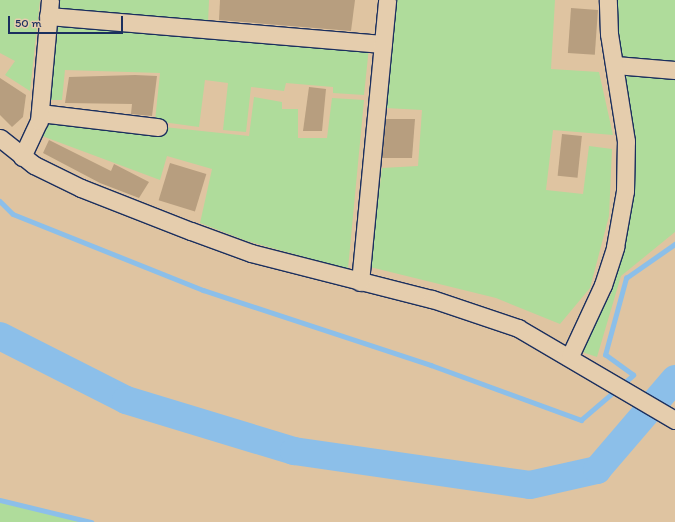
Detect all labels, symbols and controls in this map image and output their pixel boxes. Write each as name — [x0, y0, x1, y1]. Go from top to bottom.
scale bar — [10, 8, 125, 34]
text: 50 m — [15, 16, 41, 30]

